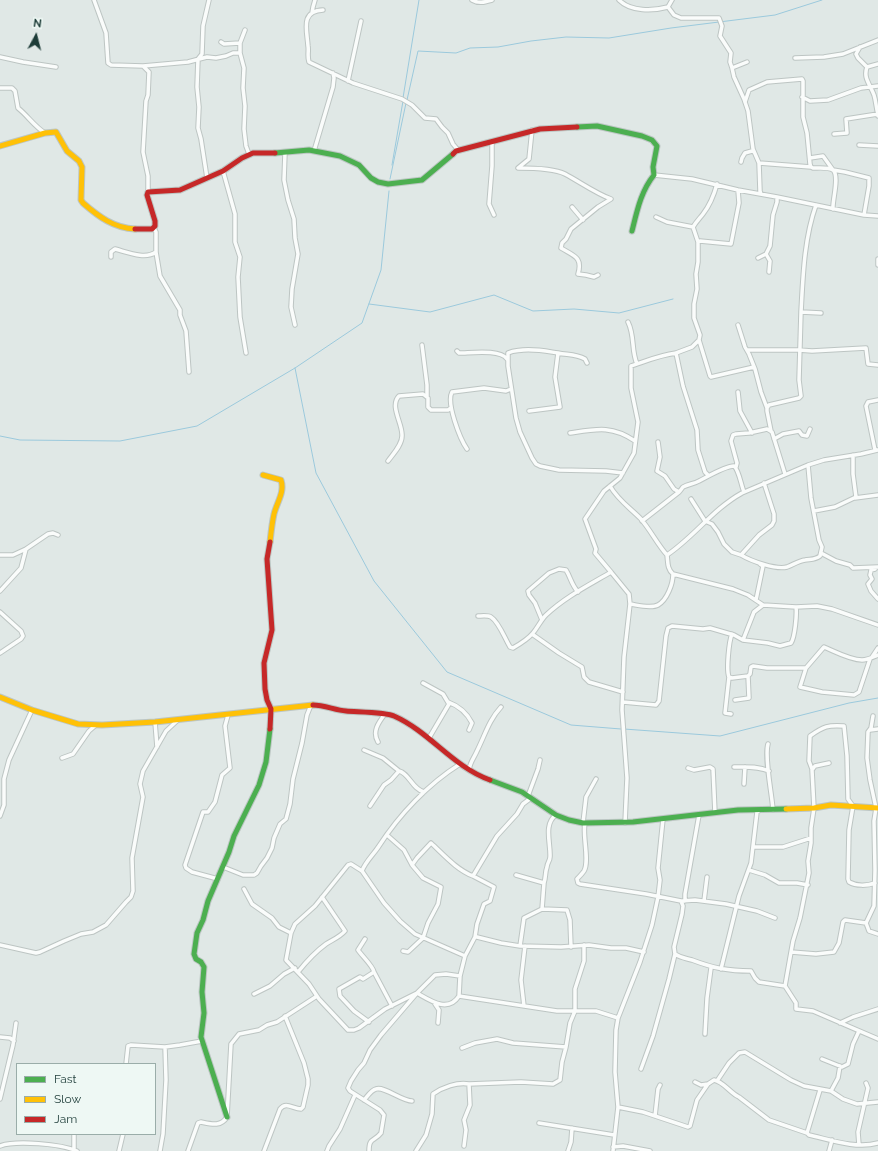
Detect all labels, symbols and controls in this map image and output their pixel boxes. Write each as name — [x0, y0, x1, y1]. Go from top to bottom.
north arrow — [16, 16, 56, 56]
text: N — [33, 17, 42, 31]
legend — [16, 1063, 156, 1135]
text: Fast — [54, 1072, 77, 1086]
text: Slow — [54, 1092, 81, 1106]
text: Jam — [54, 1112, 77, 1126]

